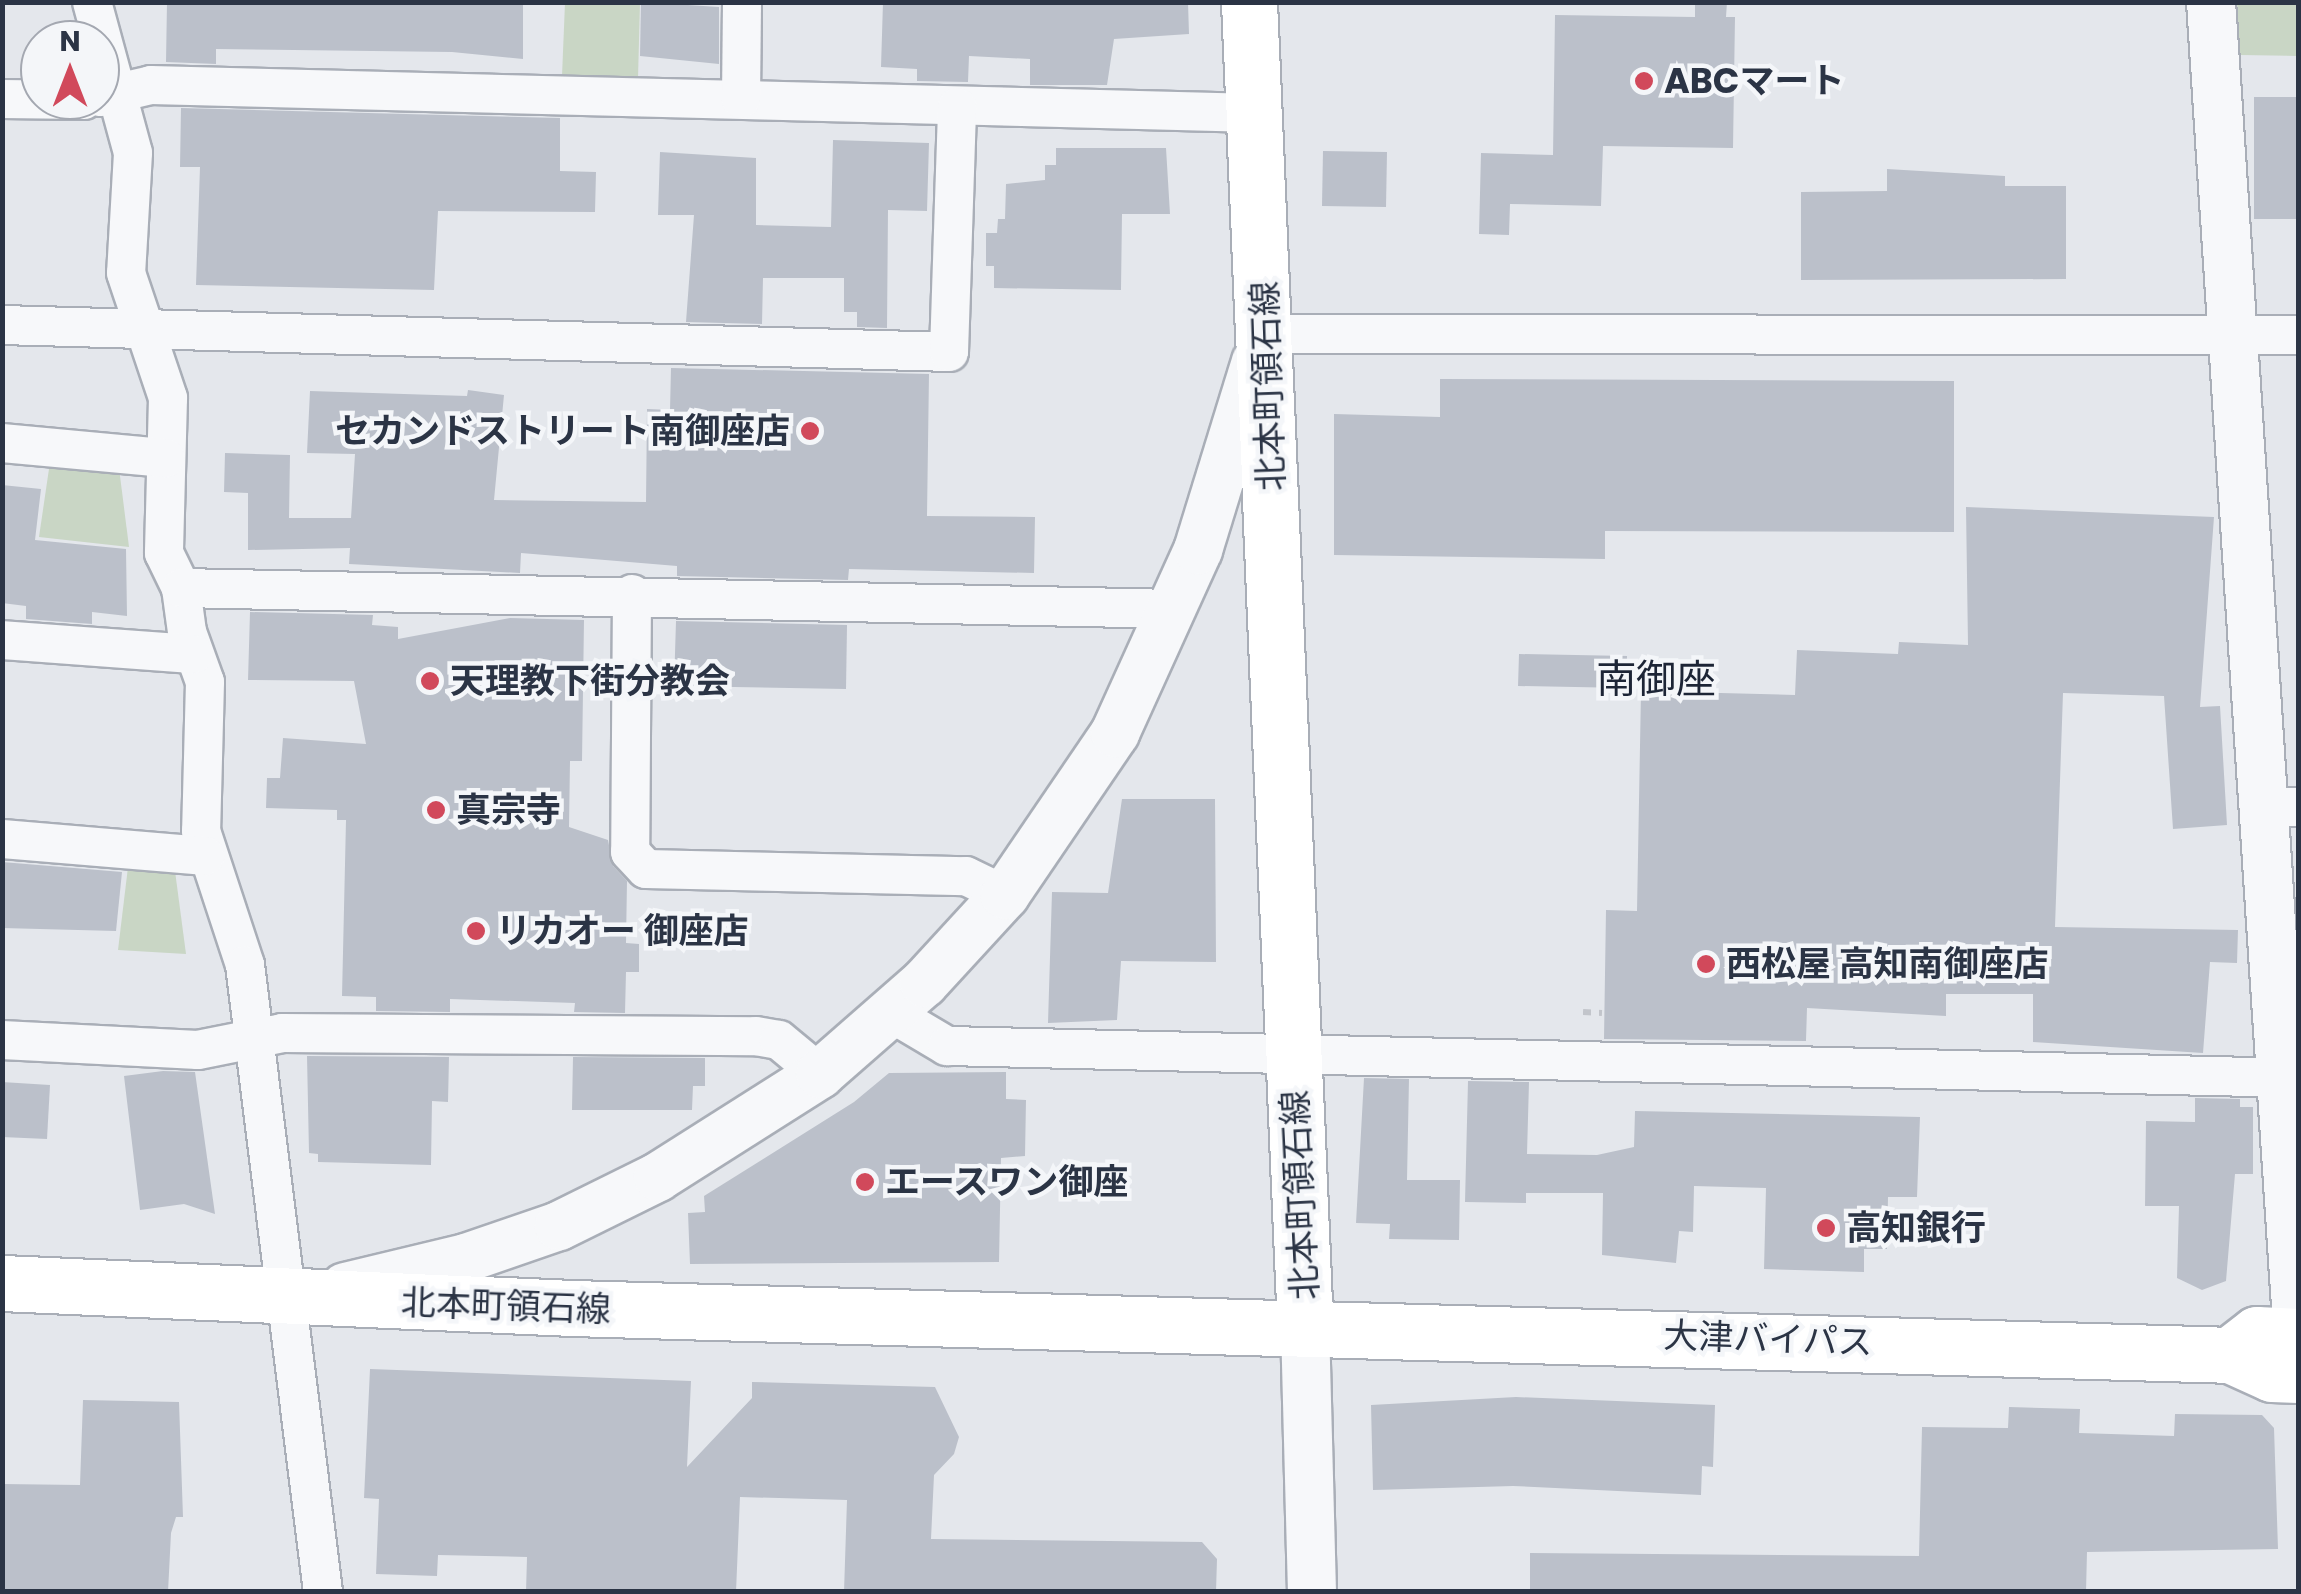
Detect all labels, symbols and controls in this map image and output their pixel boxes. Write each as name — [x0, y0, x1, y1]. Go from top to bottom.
north arrow — [20, 20, 120, 120]
text: N — [59, 22, 81, 61]
place label: ABCマート — [1664, 60, 1845, 102]
marker: ABCマート — [1633, 70, 1655, 92]
street label: 北本町領石線 — [1243, 280, 1293, 492]
place label: セカンドストリート南御座店 — [335, 410, 790, 452]
marker: セカンドストリート南御座店 — [799, 420, 821, 442]
district label: 南御座 — [1596, 655, 1716, 703]
place label: 天理教下街分教会 — [450, 660, 730, 702]
marker: 天理教下街分教会 — [419, 670, 441, 692]
place label: 真宗寺 — [456, 789, 561, 831]
marker: 真宗寺 — [425, 799, 447, 821]
place label: リカオー 御座店 — [496, 910, 748, 952]
marker: リカオー 御座店 — [465, 920, 487, 942]
place label: 西松屋 高知南御座店 — [1726, 943, 2048, 985]
marker: 西松屋 高知南御座店 — [1695, 953, 1717, 975]
street label: 北本町領石線 — [1274, 1089, 1326, 1301]
place label: エースワン御座 — [885, 1161, 1130, 1203]
marker: エースワン御座 — [854, 1171, 876, 1193]
place label: 高知銀行 — [1846, 1207, 1986, 1249]
marker: 高知銀行 — [1815, 1217, 1837, 1239]
street label: 北本町領石線 — [400, 1281, 612, 1331]
street label: 大津バイパス — [1662, 1314, 1874, 1364]

